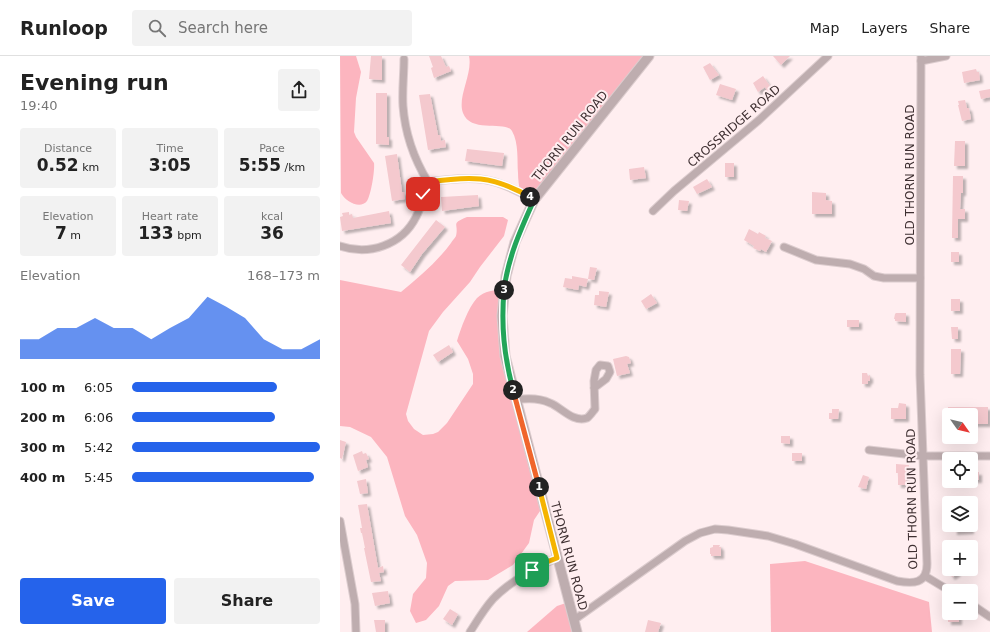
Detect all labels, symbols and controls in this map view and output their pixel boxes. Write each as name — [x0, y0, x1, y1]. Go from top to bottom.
search box — [132, 10, 412, 46]
text: Runloop — [20, 17, 108, 39]
icon: search — [146, 17, 168, 39]
text: Search here — [178, 19, 268, 37]
text: Map — [810, 20, 839, 36]
text: Layers — [861, 20, 908, 36]
text: Share — [930, 20, 970, 36]
button: share — [278, 69, 320, 111]
text: Evening run — [20, 70, 169, 95]
street label: CROSSRIDGE ROAD — [685, 82, 783, 170]
street label: THORN RUN ROAD — [529, 88, 611, 185]
text: 19:40 — [20, 98, 57, 113]
street label: OLD THORN RUN ROAD — [903, 104, 917, 246]
text: Distance — [44, 142, 92, 155]
text: Time — [157, 142, 183, 155]
text: Pace — [259, 142, 285, 155]
text: 0.52 — [37, 155, 79, 175]
text: 3:05 — [149, 155, 191, 175]
text: 5:55 — [239, 155, 281, 175]
text: km — [79, 161, 99, 174]
text: /km — [281, 161, 305, 174]
pin — [406, 177, 440, 211]
icon: check — [412, 183, 434, 205]
pin: 4 — [520, 187, 540, 207]
text: 4 — [526, 190, 534, 203]
text: Elevation — [42, 210, 94, 223]
text: Heart rate — [142, 210, 198, 223]
text: kcal — [261, 210, 283, 223]
text: 7 — [55, 223, 67, 243]
text: 133 — [138, 223, 174, 243]
text: 36 — [260, 223, 284, 243]
text: m — [67, 229, 81, 242]
text: bpm — [174, 229, 202, 242]
text: Elevation — [20, 268, 80, 283]
text: 168–173 m — [247, 268, 320, 283]
pin: 3 — [494, 280, 514, 300]
text: 3 — [500, 283, 508, 296]
text: 100 m — [20, 380, 65, 395]
text: 6:05 — [84, 380, 113, 395]
pin: 2 — [503, 380, 523, 400]
text: 2 — [509, 383, 517, 396]
north arrow — [942, 408, 978, 444]
map controls — [942, 408, 978, 620]
text: 200 m — [20, 410, 65, 425]
text: 6:06 — [84, 410, 113, 425]
street label: OLD THORN RUN ROAD — [904, 428, 920, 570]
text: 300 m — [20, 440, 65, 455]
text: 5:42 — [84, 440, 113, 455]
button: locate — [942, 452, 978, 488]
text: 400 m — [20, 470, 65, 485]
text: 5:45 — [84, 470, 113, 485]
pin: 1 — [529, 477, 549, 497]
text: 1 — [535, 480, 543, 493]
button: layers — [942, 496, 978, 532]
street label: THORN RUN ROAD — [548, 499, 590, 612]
button: + — [942, 540, 978, 576]
pin — [515, 553, 549, 587]
icon: arrive — [521, 559, 543, 581]
button: Save — [20, 578, 166, 624]
button: Share — [174, 578, 320, 624]
button: − — [942, 584, 978, 620]

